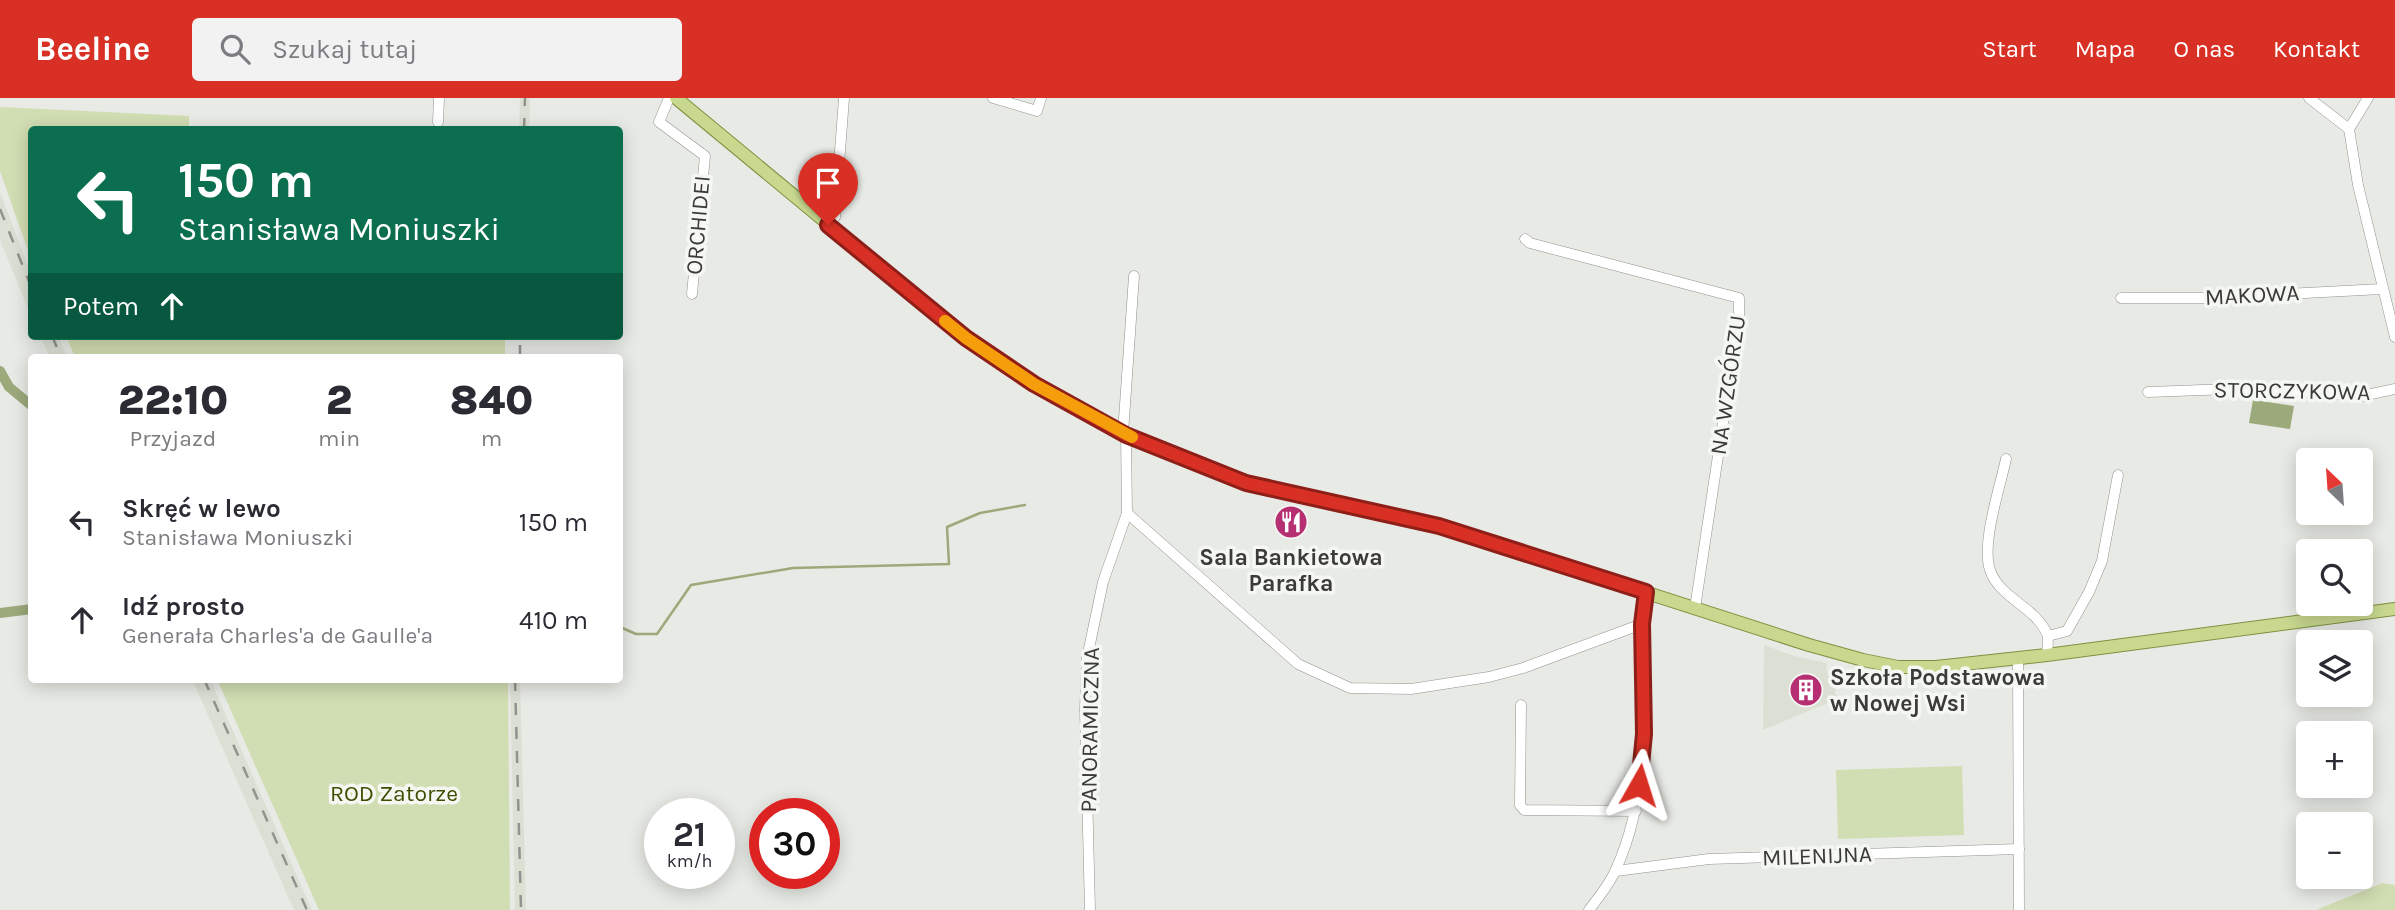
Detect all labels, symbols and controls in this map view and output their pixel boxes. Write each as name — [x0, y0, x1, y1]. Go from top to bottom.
search box — [192, 18, 682, 81]
text: Beeline — [35, 30, 150, 68]
icon: search — [216, 30, 254, 68]
text: Szukaj tutaj — [272, 34, 417, 65]
text: Start — [1982, 35, 2037, 63]
text: Mapa — [2075, 35, 2136, 63]
text: O nas — [2174, 35, 2235, 63]
text: Kontakt — [2273, 35, 2360, 63]
text: 150 m — [178, 152, 314, 209]
pin — [798, 153, 858, 225]
icon: left — [63, 154, 154, 245]
icon: arrive — [809, 164, 847, 202]
street label: ORCHIDEI — [680, 174, 716, 276]
text: Stanisława Moniuszki — [178, 211, 500, 248]
street label: MAKOWA — [2204, 279, 2300, 311]
icon: ahead — [153, 287, 191, 325]
text: Potem — [63, 291, 139, 322]
street label: NA WZGÓRZU — [1705, 313, 1751, 457]
text: 22:10 — [118, 375, 228, 425]
text: 2 — [326, 375, 352, 425]
text: 840 — [450, 375, 533, 425]
street label: STORCZYKOWA — [2214, 376, 2370, 406]
text: Przyjazd — [129, 425, 216, 452]
text: min — [318, 425, 360, 452]
text: m — [481, 425, 502, 452]
north arrow — [2296, 448, 2373, 525]
map controls — [2296, 448, 2373, 889]
text: Skręć w lewo — [122, 493, 281, 524]
icon: left — [63, 503, 101, 541]
restaurant icon: Sala Bankietowa Parafka — [1272, 503, 1310, 541]
text: 150 m — [519, 507, 588, 538]
text: Stanisława Moniuszki — [122, 524, 353, 551]
button: search — [2296, 539, 2373, 616]
place label: Sala Bankietowa Parafka — [1199, 544, 1383, 597]
text: Idź prosto — [122, 591, 245, 622]
icon: ahead — [63, 601, 101, 639]
text: 410 m — [519, 605, 588, 636]
text: Generała Charles'a de Gaulle'a — [122, 622, 433, 649]
button: layers — [2296, 630, 2373, 707]
street label: PANORAMICZNA — [1075, 647, 1105, 813]
place label: Szkoła Podstawowa w Nowej Wsi — [1830, 664, 2045, 717]
building icon: Szkoła Podstawowa w Nowej Wsi — [1787, 671, 1825, 709]
button: + — [2296, 721, 2373, 798]
position arrow — [1602, 748, 1676, 822]
park label: ROD Zatorze — [330, 780, 458, 807]
speed limit sign: 30 — [749, 798, 840, 889]
button: − — [2296, 812, 2373, 889]
text: 21 — [673, 814, 706, 855]
street label: MILENIJNA — [1762, 841, 1872, 871]
text: km/h — [667, 850, 712, 872]

